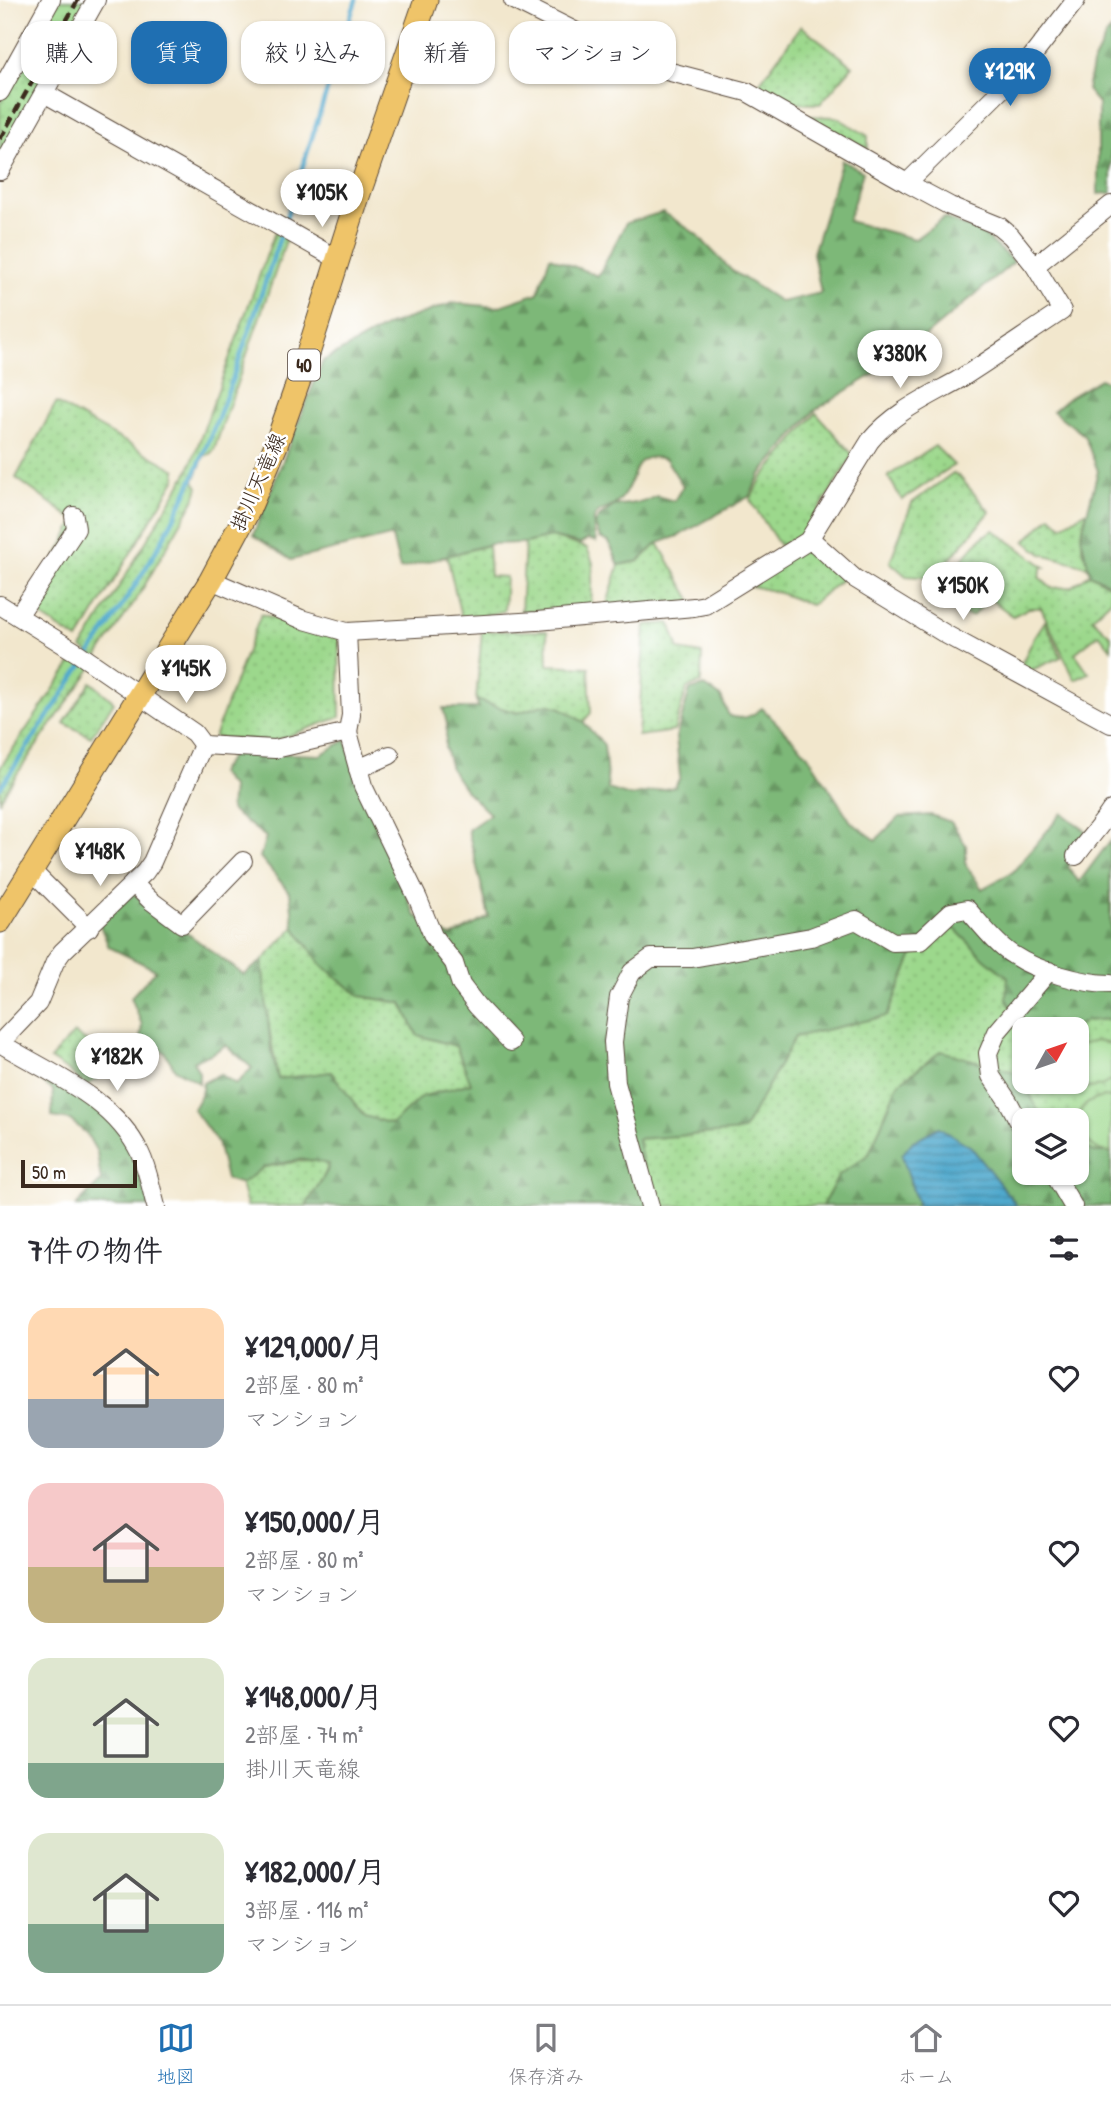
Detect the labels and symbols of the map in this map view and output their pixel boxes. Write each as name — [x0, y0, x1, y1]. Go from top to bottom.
pin: ¥129K — [961, 48, 1059, 108]
pin: ¥105K — [273, 170, 371, 229]
pin: ¥380K — [851, 330, 949, 390]
road number: 40 — [288, 350, 320, 380]
street label: 掛川天竜線 — [223, 428, 292, 536]
pin: ¥150K — [914, 562, 1012, 622]
pin: ¥145K — [137, 646, 235, 705]
pin: ¥148K — [51, 828, 149, 888]
north arrow — [1012, 1017, 1088, 1094]
pin: ¥182K — [68, 1034, 166, 1093]
scale bar — [21, 1157, 136, 1189]

